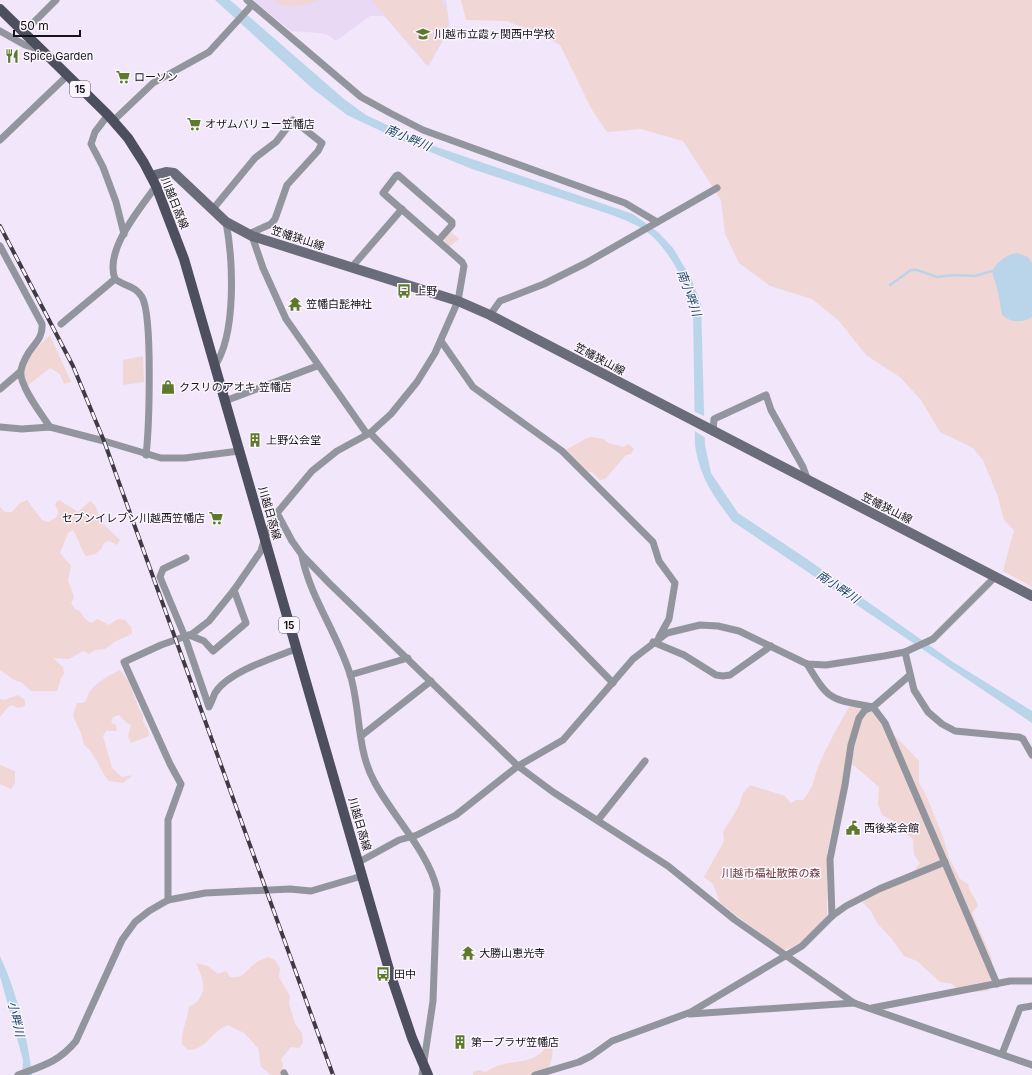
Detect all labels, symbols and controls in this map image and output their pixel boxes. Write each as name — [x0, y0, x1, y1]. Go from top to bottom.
scale bar — [14, 12, 80, 38]
text: 50 m — [20, 18, 49, 33]
school or university icon: 川越市立霞ヶ関西中学校 — [415, 26, 431, 42]
place label: 川越市立霞ヶ関西中学校 — [434, 27, 555, 41]
restaurant icon: Spice Garden — [4, 48, 20, 64]
place label: Spice Garden — [23, 49, 93, 63]
supermarket icon: ローソン — [115, 69, 131, 85]
place label: ローソン — [134, 70, 178, 84]
road number: 15 — [70, 81, 90, 97]
supermarket icon: オザムバリュー笠幡店 — [186, 116, 202, 132]
place label: オザムバリュー笠幡店 — [205, 117, 315, 131]
water label: 南小畔川 — [383, 121, 435, 155]
street label: 川越日高線 — [158, 175, 192, 231]
street label: 笠幡狭山線 — [270, 223, 326, 253]
water label: 南小畔川 — [674, 268, 705, 320]
bus stop icon: 上野 — [396, 283, 412, 299]
place label: 上野 — [415, 284, 437, 298]
temple icon: 笠幡白髭神社 — [287, 296, 303, 312]
place label: 笠幡白髭神社 — [306, 297, 372, 311]
street label: 笠幡狭山線 — [572, 340, 628, 378]
shop icon: クスリのアオキ 笠幡店 — [160, 379, 176, 395]
place label: クスリのアオキ 笠幡店 — [179, 380, 292, 394]
building icon: 上野公会堂 — [247, 432, 263, 448]
place label: 上野公会堂 — [266, 433, 321, 447]
street label: 川越日高線 — [256, 485, 284, 541]
street label: 笠幡狭山線 — [859, 489, 915, 527]
supermarket icon: セブンイレブン川越西笠幡店 — [208, 510, 224, 526]
place label: セブンイレブン川越西笠幡店 — [62, 511, 205, 525]
water label: 南小畔川 — [814, 567, 864, 607]
road number: 15 — [279, 617, 299, 633]
street label: 川越日高線 — [346, 796, 374, 852]
public building icon: 西後楽会館 — [845, 820, 861, 836]
place label: 西後楽会館 — [864, 821, 919, 835]
park label: 川越市福祉散策の森 — [722, 866, 821, 880]
temple icon: 大勝山恵光寺 — [460, 945, 476, 961]
place label: 大勝山恵光寺 — [479, 946, 545, 960]
bus stop icon: 田中 — [375, 966, 391, 982]
place label: 田中 — [394, 967, 416, 981]
water label: 小畔川 — [5, 1000, 28, 1040]
building icon: 第一プラザ笠幡店 — [452, 1034, 468, 1050]
place label: 第一プラザ笠幡店 — [471, 1035, 559, 1049]

